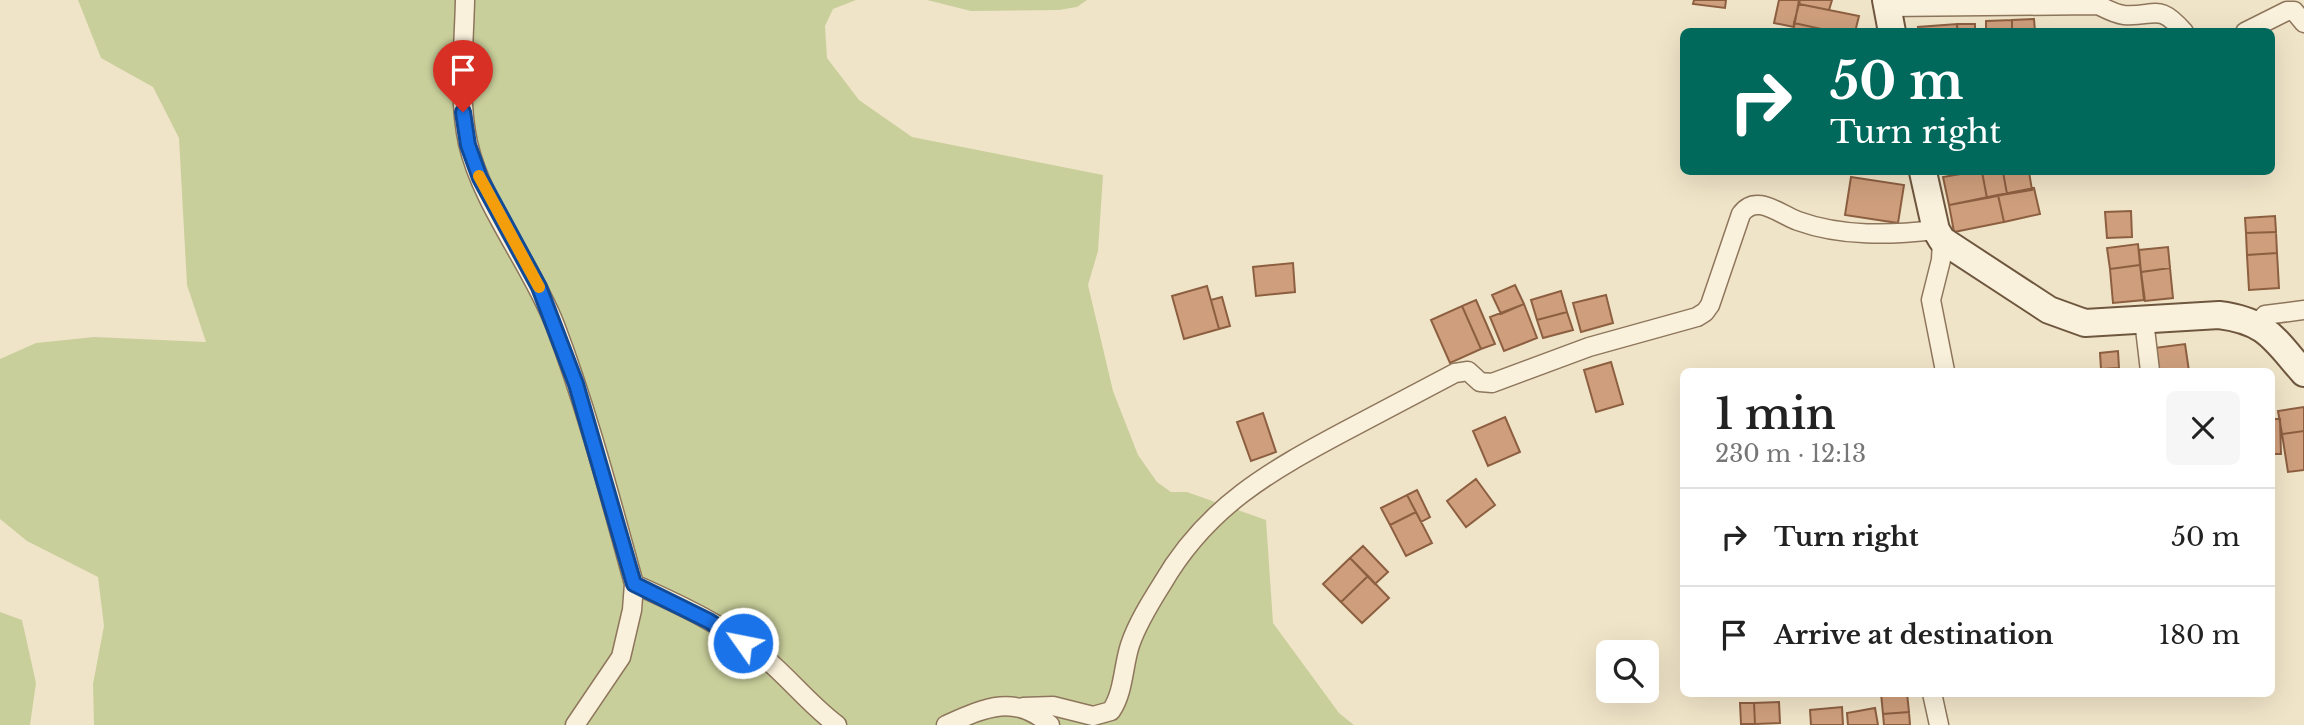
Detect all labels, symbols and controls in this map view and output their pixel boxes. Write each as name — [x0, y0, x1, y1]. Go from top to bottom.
pin — [433, 40, 493, 112]
icon: arrive — [444, 51, 482, 89]
text: 50 m — [1830, 51, 1963, 112]
icon: right — [1715, 56, 1806, 147]
text: Turn right — [1830, 112, 2001, 152]
text: 1 min — [1715, 388, 1836, 440]
button: close — [2166, 391, 2240, 465]
text: 230 m · 12:13 — [1715, 440, 1866, 468]
icon: right — [1715, 518, 1753, 556]
text: Turn right — [1774, 521, 1919, 553]
text: 50 m — [2171, 521, 2240, 553]
position arrow — [706, 606, 780, 680]
icon: arrive — [1715, 616, 1753, 654]
text: Arrive at destination — [1774, 619, 2054, 651]
text: 180 m — [2159, 619, 2240, 651]
map controls — [1596, 640, 1659, 703]
button: search — [1596, 640, 1659, 703]

